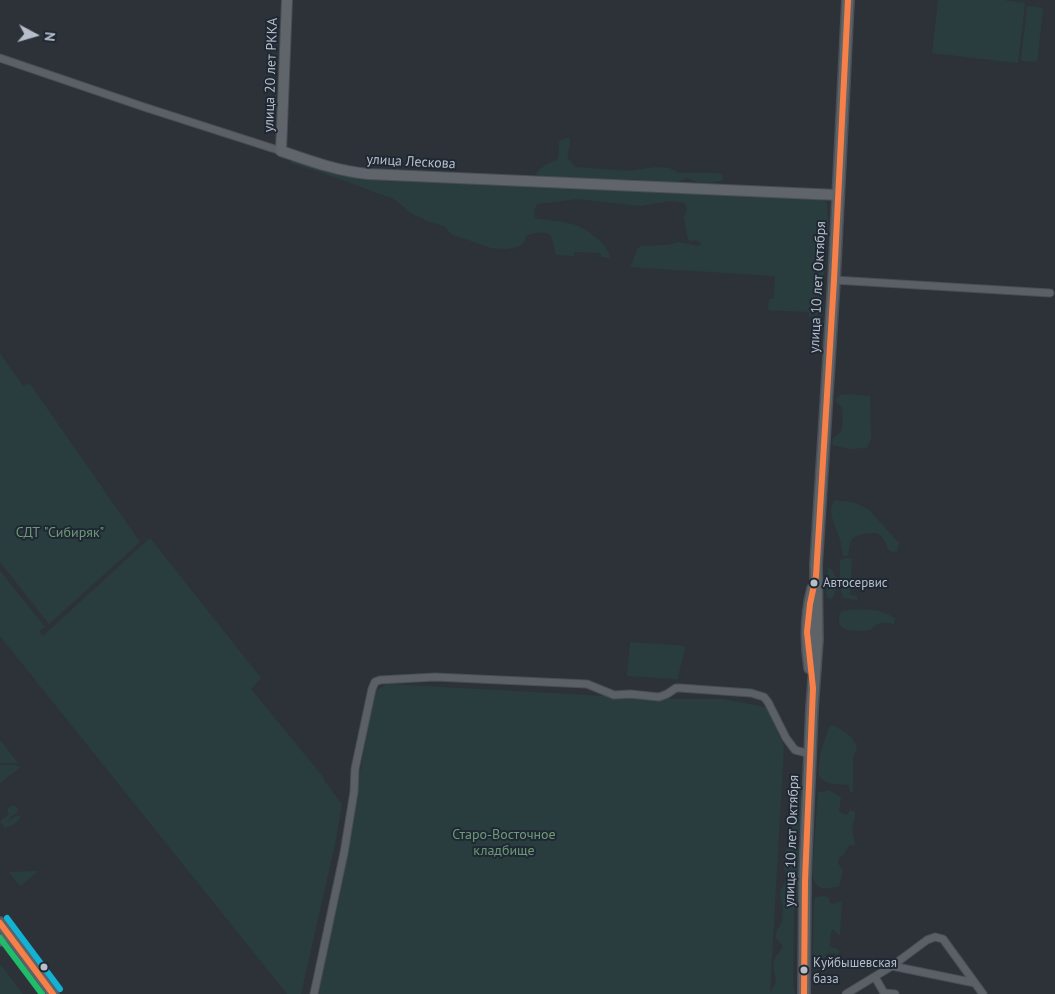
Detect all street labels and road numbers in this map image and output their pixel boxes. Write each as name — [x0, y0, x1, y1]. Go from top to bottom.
street label: улица 20 лет РККА — [261, 17, 281, 133]
street label: улица Лескова — [366, 151, 456, 173]
street label: улица 10 лет Октября — [806, 221, 830, 353]
street label: улица 10 лет Октября — [781, 775, 803, 907]

